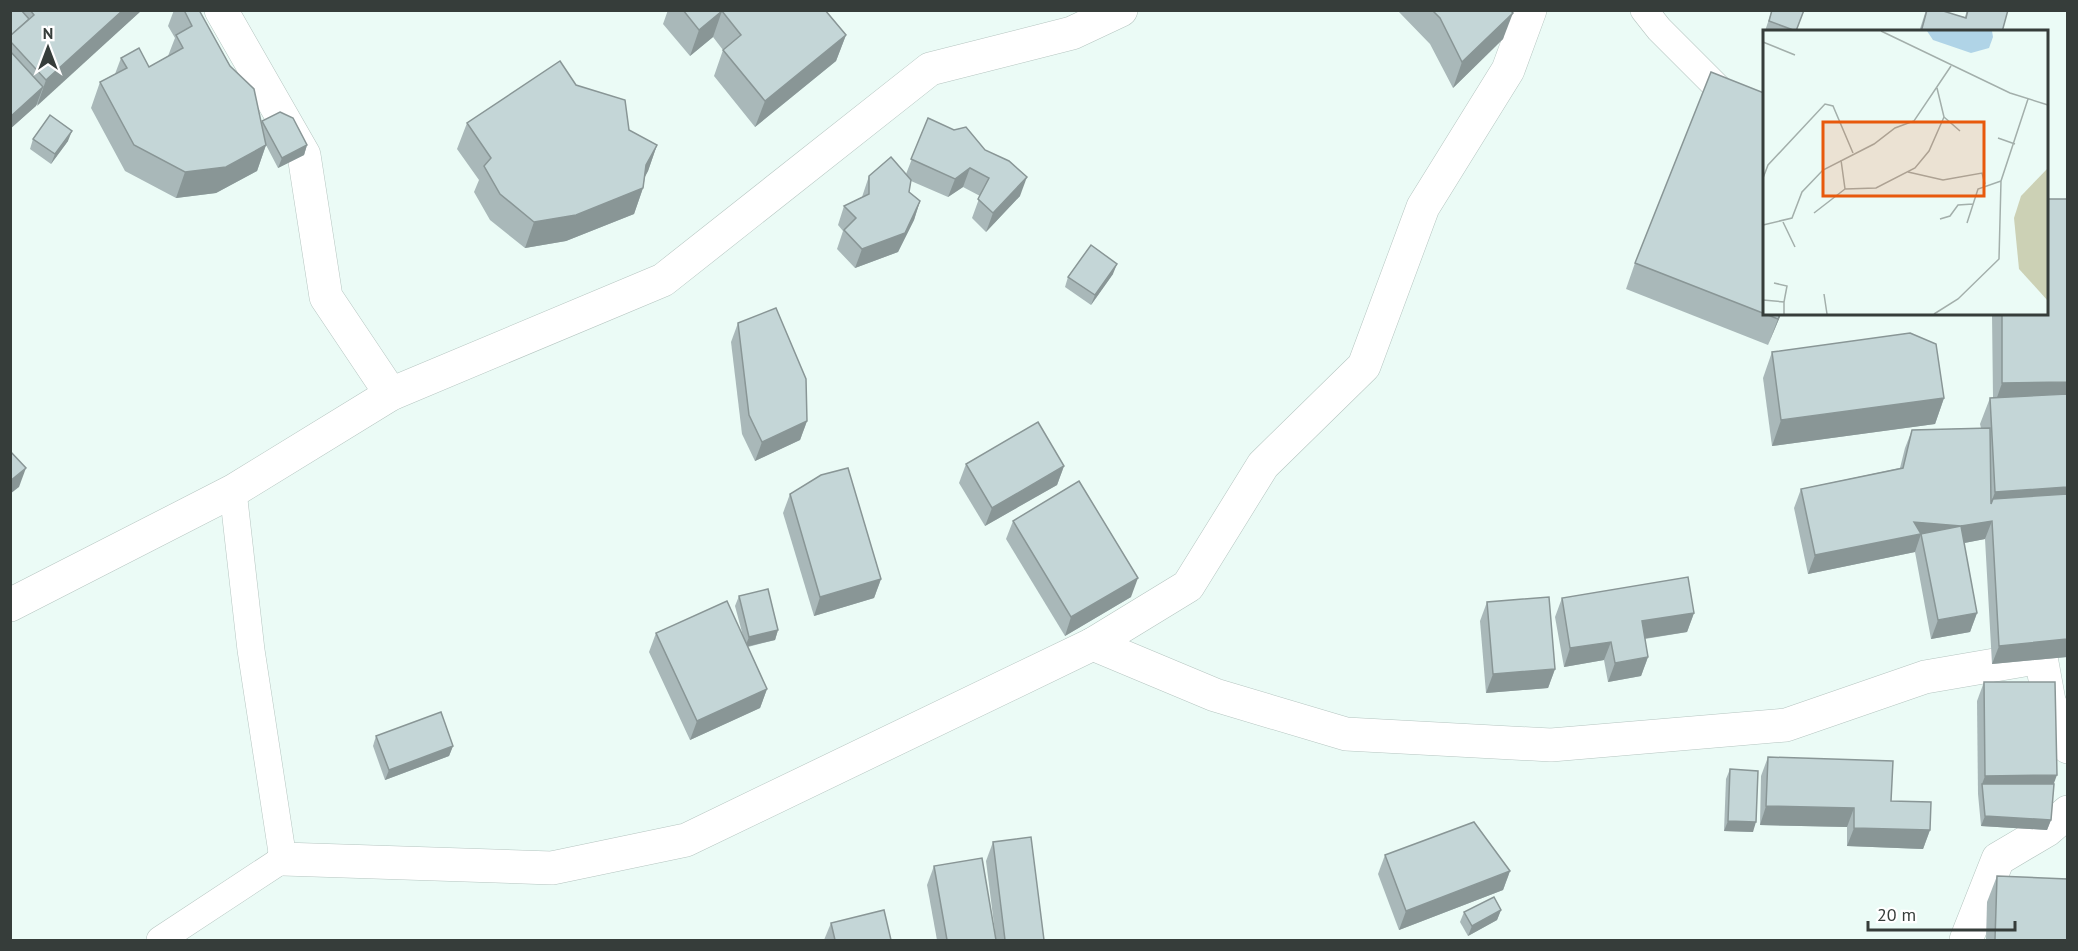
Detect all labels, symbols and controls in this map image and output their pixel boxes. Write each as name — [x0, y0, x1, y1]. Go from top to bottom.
north arrow — [18, 18, 78, 78]
text: N — [43, 23, 53, 43]
inset map — [1763, 30, 2048, 315]
scale bar — [1868, 894, 2015, 932]
text: 20 m — [1877, 903, 1916, 926]

